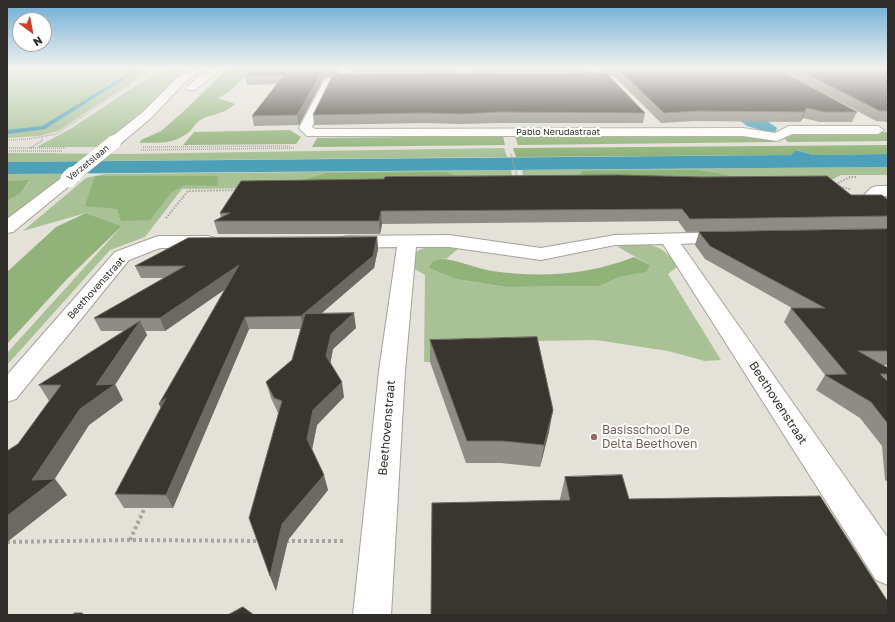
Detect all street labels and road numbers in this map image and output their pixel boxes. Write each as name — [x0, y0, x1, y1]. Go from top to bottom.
street label: Pablo Nerudastraat — [516, 127, 600, 137]
street label: Verzetslaan — [65, 143, 111, 183]
street label: Beethovenstraat — [65, 254, 127, 322]
street label: Beethovenstraat — [746, 359, 810, 447]
street label: Beethovenstraat — [376, 380, 398, 476]

